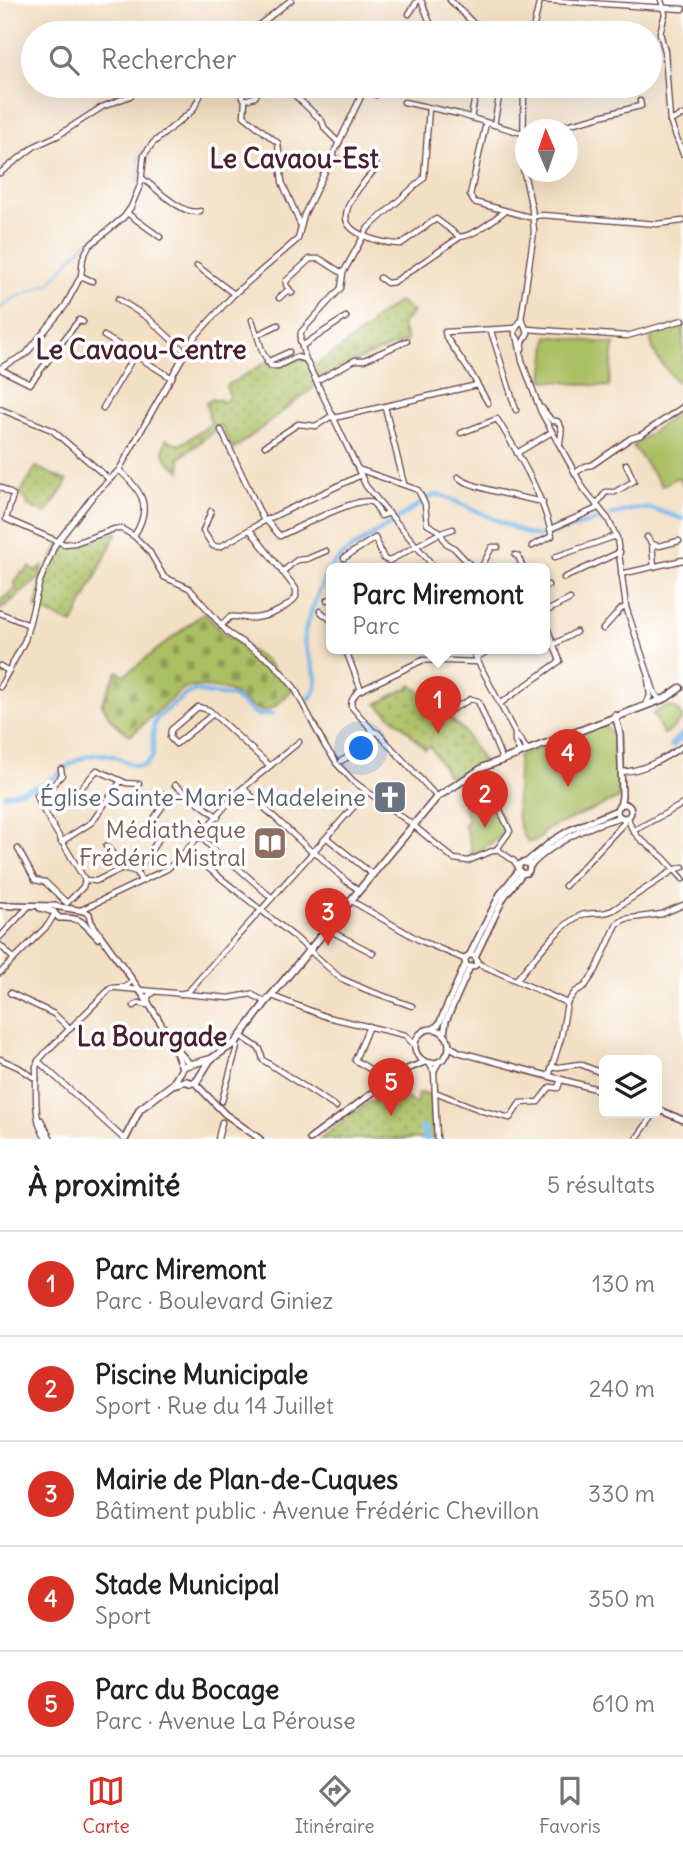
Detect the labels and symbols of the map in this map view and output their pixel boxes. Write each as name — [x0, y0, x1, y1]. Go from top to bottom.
north arrow — [515, 119, 578, 182]
district label: Le Cavaou-Est — [210, 142, 379, 175]
district label: Le Cavaou-Centre — [36, 333, 246, 366]
pin: 1 — [415, 676, 461, 734]
pin: 4 — [545, 729, 591, 787]
your location — [344, 731, 378, 765]
pin: 2 — [462, 770, 508, 828]
church icon: Église Sainte-Marie-Madeleine — [371, 778, 409, 816]
place label: Église Sainte-Marie-Madeleine — [40, 782, 366, 812]
place label: Médiathèque Frédéric Mistral — [79, 814, 246, 872]
library icon: Médiathèque Frédéric Mistral — [251, 824, 289, 862]
pin: 3 — [305, 888, 351, 946]
district label: La Bourgade — [77, 1020, 227, 1053]
pin: 5 — [368, 1058, 414, 1116]

